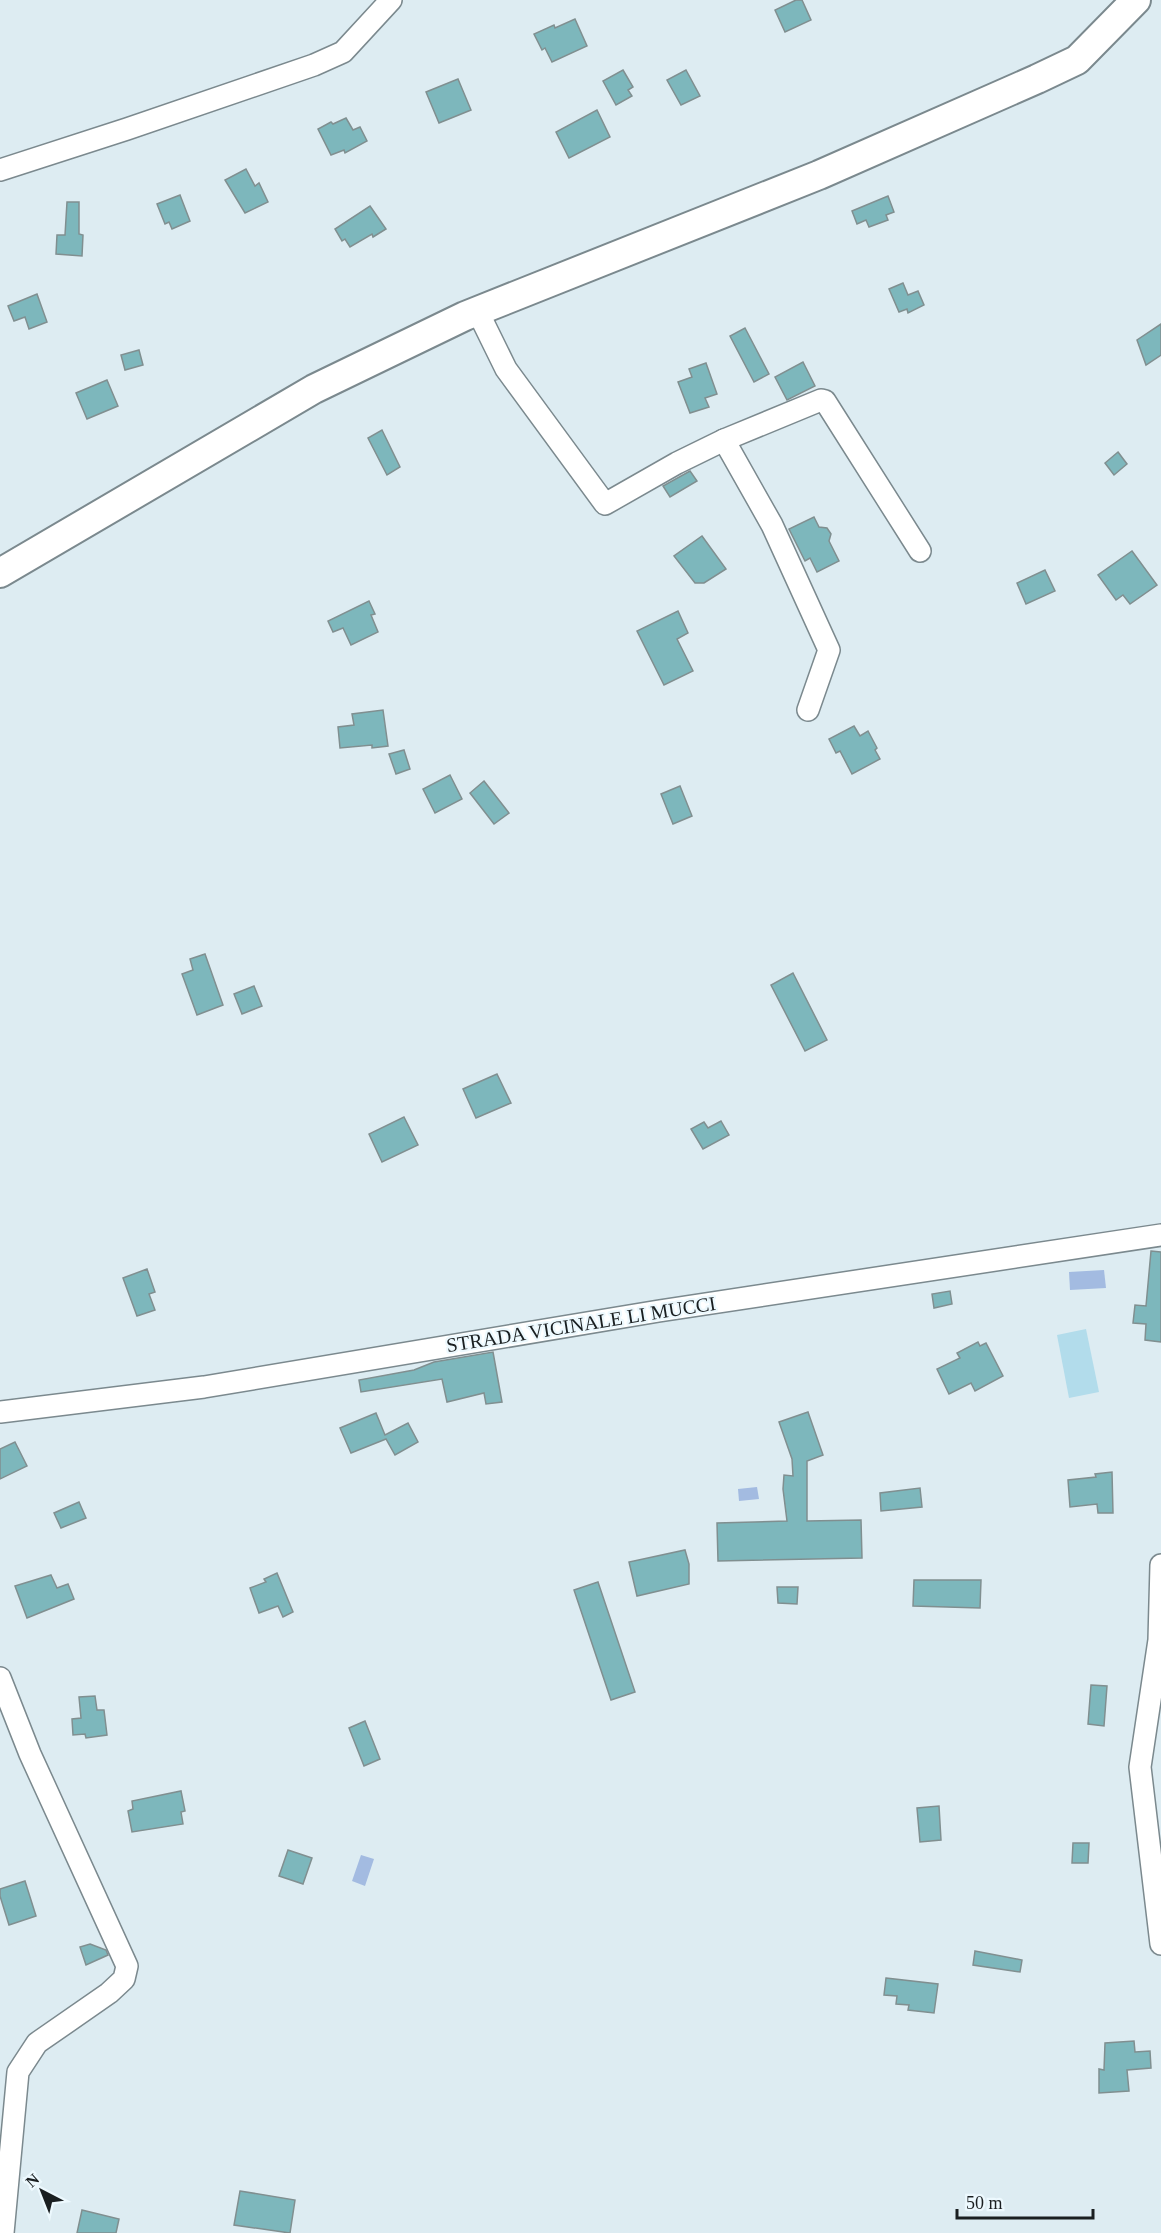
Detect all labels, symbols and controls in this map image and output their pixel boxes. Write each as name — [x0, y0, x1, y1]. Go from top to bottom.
street label: STRADA VICINALE LI MUCCI — [445, 1292, 717, 1356]
north arrow — [12, 2161, 72, 2221]
text: N — [22, 2170, 43, 2190]
scale bar — [957, 2182, 1094, 2220]
text: 50 m — [966, 2193, 1003, 2213]

